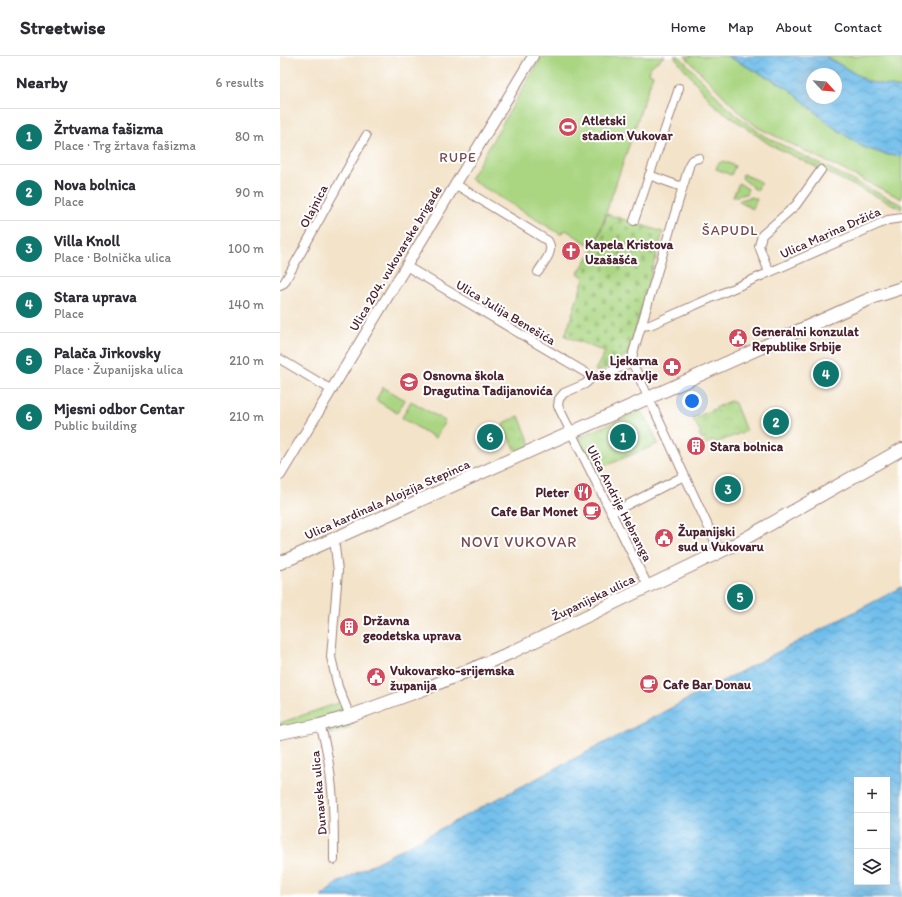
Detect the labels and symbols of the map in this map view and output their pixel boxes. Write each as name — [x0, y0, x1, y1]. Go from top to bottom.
north arrow — [806, 68, 842, 104]
place label: Atletski stadion Vukovar — [581, 113, 674, 143]
sports icon: Atletski stadion Vukovar — [557, 116, 579, 138]
district label: RUPE — [439, 149, 477, 166]
street label: Olajnica — [296, 182, 331, 230]
street label: Ulica 204. vukovarske brigade — [346, 183, 445, 334]
street label: Ulica Marina Držića — [778, 203, 883, 261]
district label: ŠAPUDL — [702, 222, 758, 239]
place label: Kapela Kristova Uzašašća — [585, 237, 674, 267]
church icon: Kapela Kristova Uzašašća — [560, 240, 582, 262]
street label: Ulica Julija Benešića — [453, 277, 559, 348]
place label: Generalni konzulat Republike Srbije — [752, 324, 859, 355]
public building icon: Generalni konzulat Republike Srbije — [727, 327, 749, 349]
place label: Ljekarna Vaše zdravlje — [585, 353, 658, 384]
pharmacy icon: Ljekarna Vaše zdravlje — [661, 356, 683, 378]
pin: 4 — [813, 359, 839, 389]
place label: Osnovna škola Dragutina Tadijanovića — [423, 368, 553, 399]
school or university icon: Osnovna škola Dragutina Tadijanovića — [398, 371, 420, 393]
your location — [682, 391, 702, 411]
pin: 2 — [763, 407, 789, 437]
pin: 6 — [477, 422, 503, 452]
pin: 1 — [610, 422, 636, 452]
building icon: Stara bolnica — [685, 435, 707, 457]
place label: Stara bolnica — [710, 439, 784, 454]
street label: Ulica Andrije Hebranga — [584, 442, 656, 564]
street label: Ulica kardinala Alojzija Stepinca — [302, 456, 472, 543]
pin: 3 — [715, 474, 741, 504]
restaurant icon: Pleter — [572, 481, 594, 503]
place label: Pleter — [535, 485, 570, 500]
cafe icon: Cafe Bar Monet — [581, 500, 603, 522]
place label: Cafe Bar Monet — [491, 504, 578, 519]
place label: Županijski sud u Vukovaru — [678, 523, 764, 554]
public building icon: Županijski sud u Vukovaru — [653, 527, 675, 549]
district label: NOVI VUKOVAR — [461, 533, 577, 551]
street label: Županijska ulica — [549, 571, 637, 624]
pin: 5 — [727, 582, 753, 612]
place label: Državna geodetska uprava — [363, 613, 462, 644]
building icon: Državna geodetska uprava — [338, 616, 360, 638]
place label: Vukovarsko-srijemska županija — [390, 663, 515, 694]
public building icon: Vukovarsko-srijemska županija — [365, 666, 387, 688]
cafe icon: Cafe Bar Donau — [638, 673, 660, 695]
place label: Cafe Bar Donau — [663, 677, 752, 692]
street label: Dunavska ulica — [307, 750, 330, 836]

